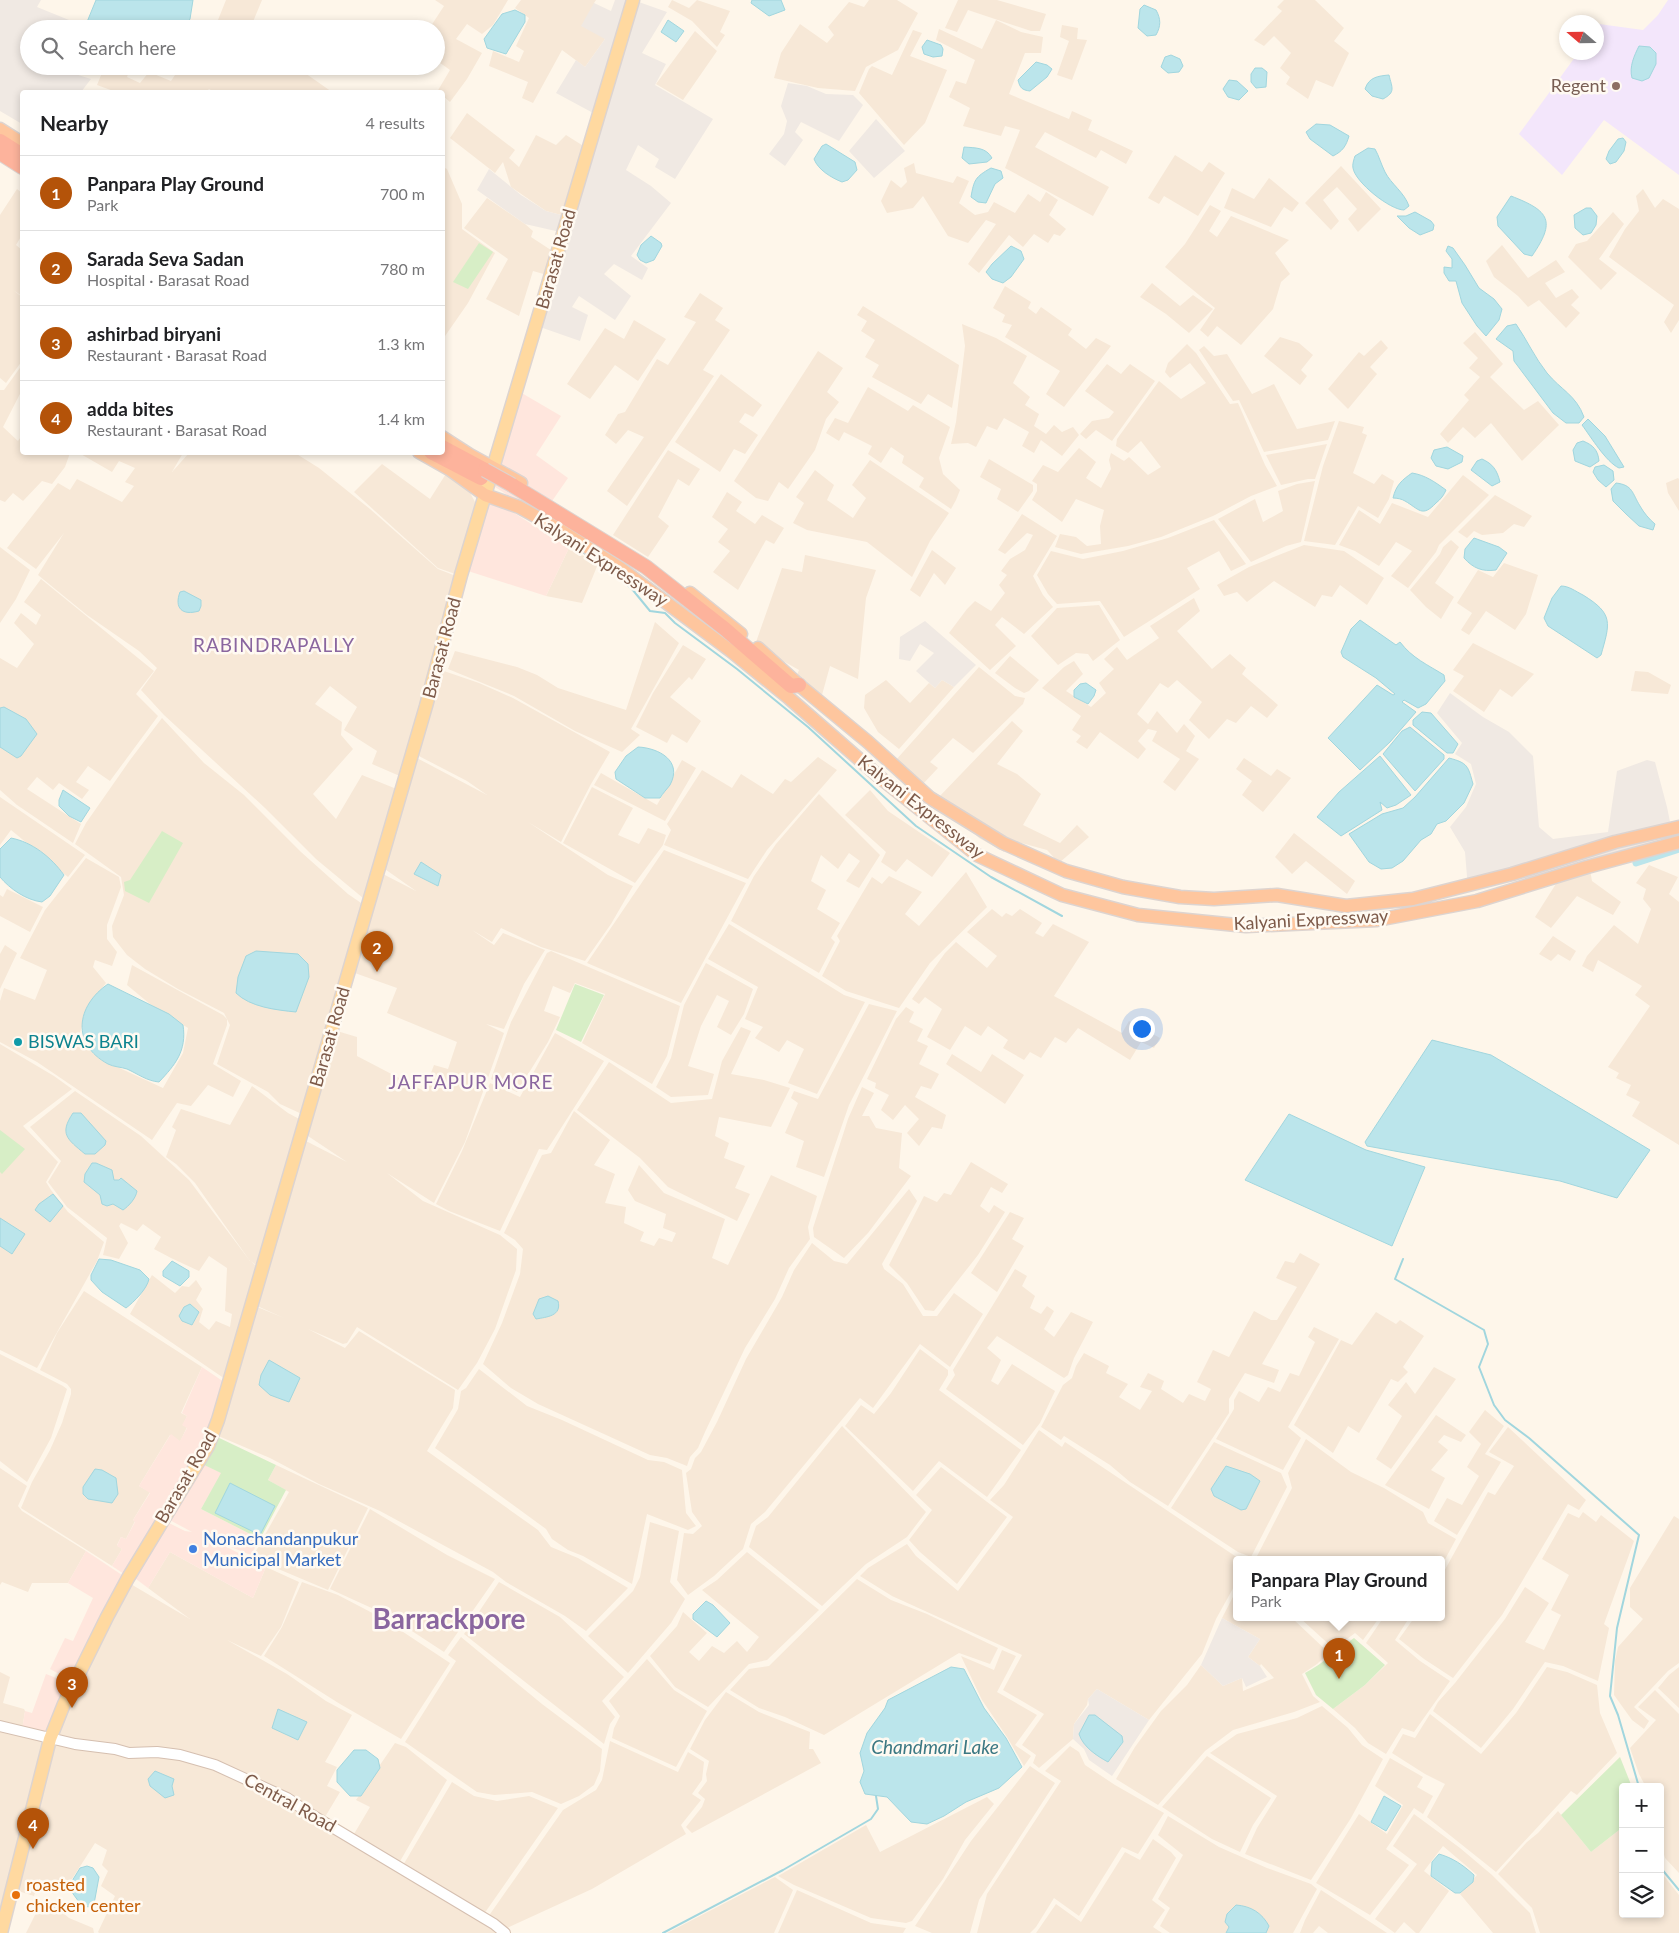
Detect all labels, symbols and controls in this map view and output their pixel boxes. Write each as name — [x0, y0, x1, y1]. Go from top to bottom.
north arrow — [1559, 15, 1604, 60]
search box — [20, 20, 445, 75]
icon: search — [38, 34, 66, 62]
text: Search here — [78, 36, 176, 59]
place label: Regent — [1551, 74, 1607, 96]
marker: Regent — [1610, 80, 1622, 92]
text: Nearby — [40, 110, 108, 135]
text: 4 results — [365, 113, 425, 132]
text: Panpara Play Ground — [87, 172, 264, 195]
text: 1 — [51, 184, 61, 203]
text: 700 m — [380, 184, 425, 203]
text: Park — [87, 195, 118, 214]
street label: Barasat Road — [530, 206, 580, 311]
text: Sarada Seva Sadan — [87, 247, 244, 270]
text: 2 — [51, 259, 61, 278]
text: 780 m — [380, 259, 425, 278]
text: Hospital · Barasat Road — [87, 270, 250, 289]
text: ashirbad biryani — [87, 322, 221, 345]
text: 3 — [51, 334, 61, 353]
text: 1.3 km — [377, 334, 425, 353]
text: Restaurant · Barasat Road — [87, 345, 267, 364]
text: adda bites — [87, 397, 174, 420]
text: 4 — [51, 409, 61, 428]
text: 1.4 km — [377, 409, 425, 428]
text: Restaurant · Barasat Road — [87, 420, 267, 439]
street label: Kalyani Expressway — [531, 508, 673, 611]
street label: Barasat Road — [417, 595, 465, 701]
district label: RABINDRAPALLY — [193, 633, 355, 656]
street label: Kalyani Expressway — [854, 750, 990, 863]
street label: Kalyani Expressway — [1233, 904, 1390, 934]
pin: 2 — [361, 931, 393, 972]
street label: Barasat Road — [304, 984, 354, 1089]
your location — [1129, 1016, 1155, 1042]
place label: BISWAS BARI — [28, 1030, 139, 1052]
marker: BISWAS BARI — [12, 1036, 24, 1048]
district label: JAFFAPUR MORE — [389, 1070, 553, 1093]
street label: Barasat Road — [150, 1426, 221, 1527]
place label: Nonachandanpukur Municipal Market — [203, 1527, 359, 1570]
marker: Nonachandanpukur Municipal Market — [187, 1543, 199, 1555]
popup — [1233, 1556, 1445, 1621]
text: Panpara Play Ground — [1250, 1568, 1428, 1591]
text: Park — [1250, 1591, 1282, 1610]
district label: Barrackpore — [373, 1601, 525, 1635]
pin: 1 — [1323, 1638, 1355, 1679]
pin: 3 — [56, 1667, 88, 1708]
water label: Chandmari Lake — [871, 1735, 999, 1758]
street label: Central Road — [241, 1768, 340, 1836]
map controls — [1619, 1783, 1664, 1918]
button: + — [1619, 1783, 1664, 1828]
pin: 4 — [17, 1808, 49, 1849]
button: − — [1619, 1828, 1664, 1873]
place label: roasted chicken center — [26, 1873, 141, 1916]
button: layers — [1619, 1873, 1664, 1918]
marker: roasted chicken center — [10, 1889, 22, 1901]

